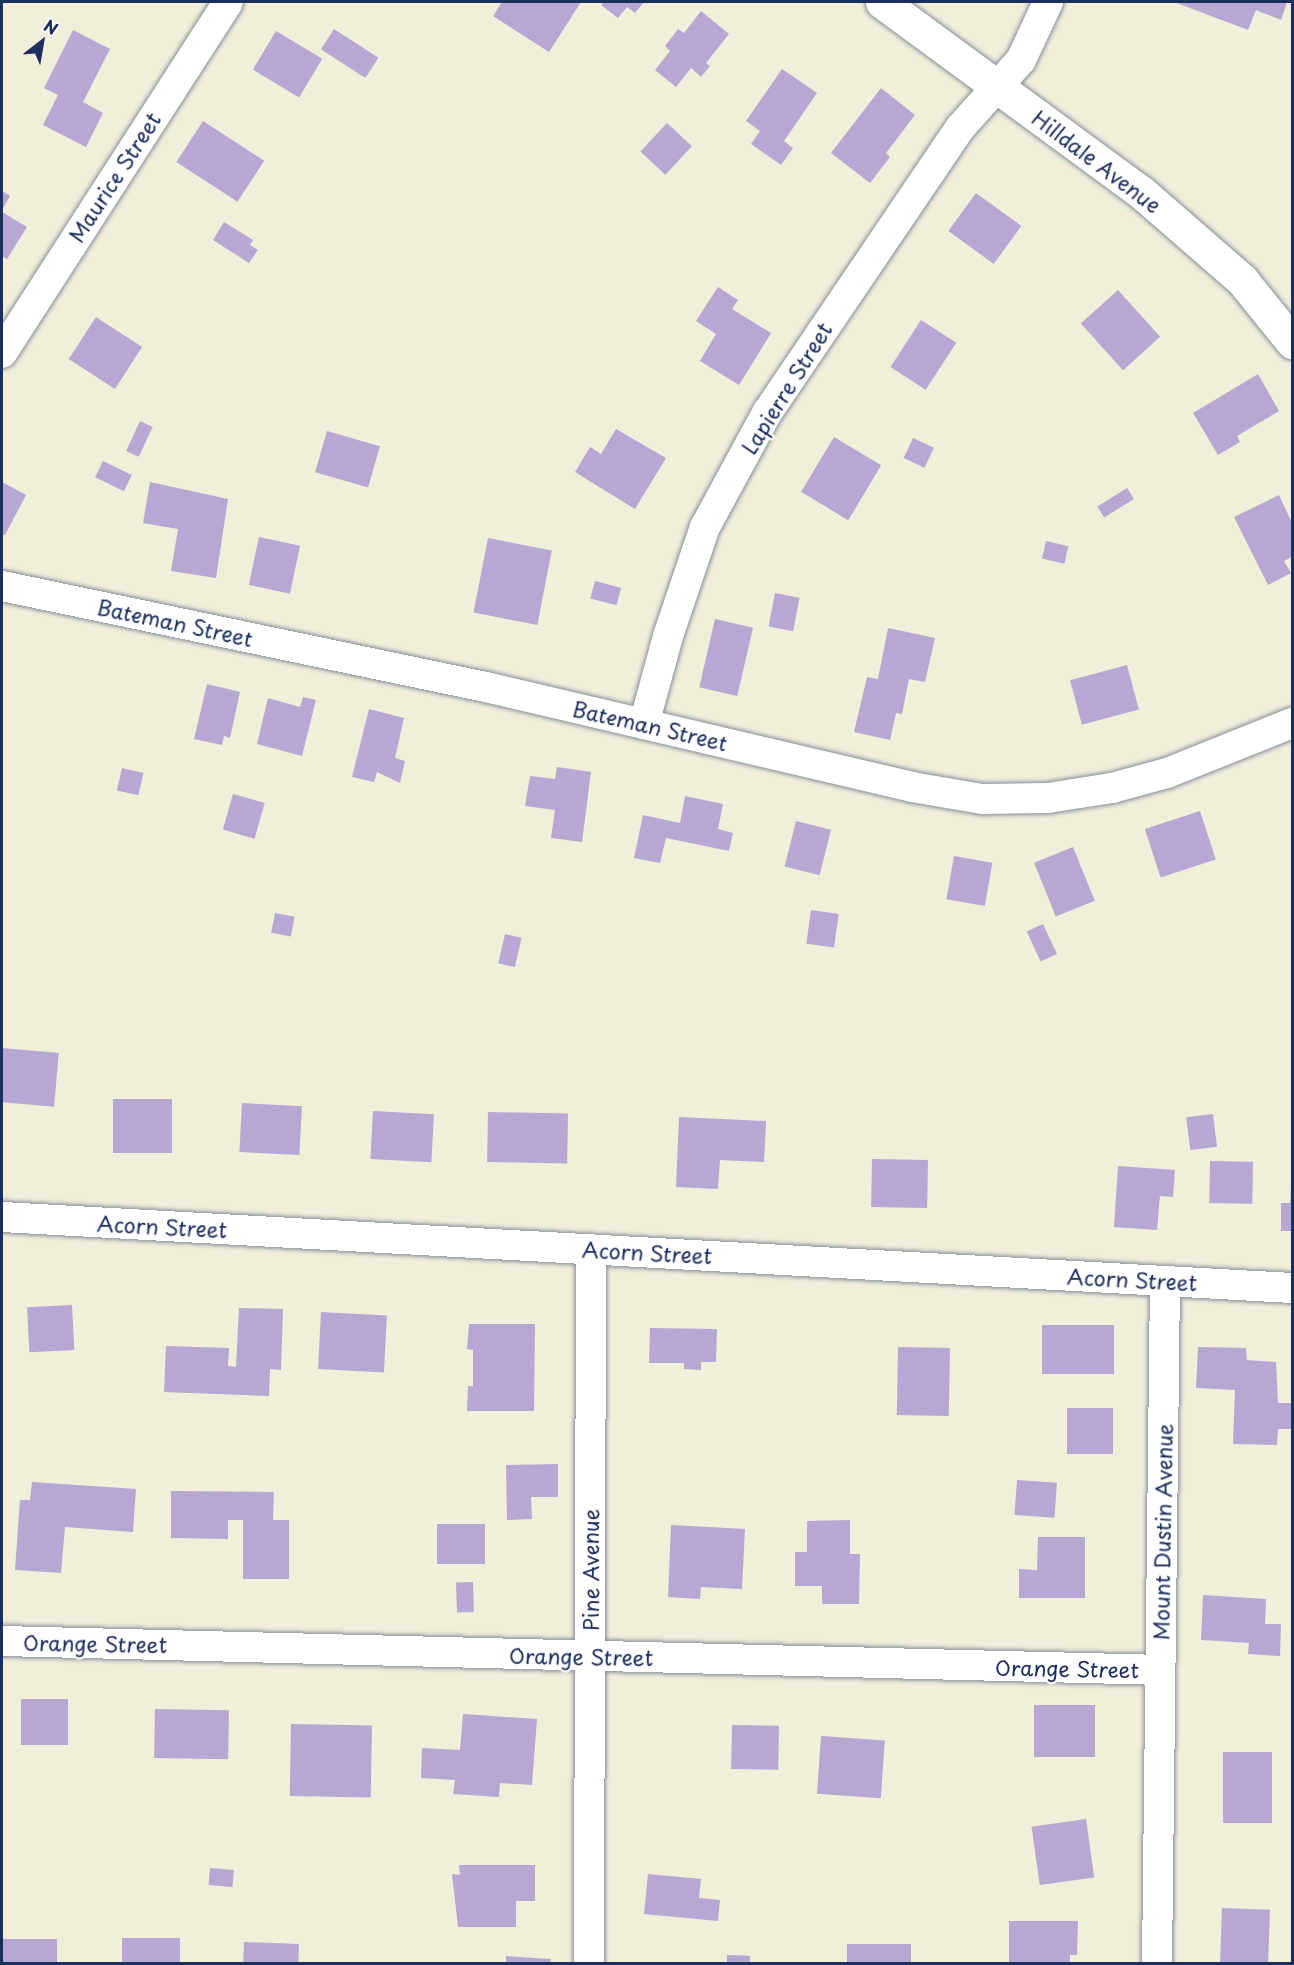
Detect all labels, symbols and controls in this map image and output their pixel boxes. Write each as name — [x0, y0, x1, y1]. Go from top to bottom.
north arrow — [12, 12, 72, 72]
text: N — [40, 13, 63, 40]
street label: Hilldale Avenue — [1028, 104, 1166, 218]
street label: Maurice Street — [62, 107, 166, 247]
street label: Lapierre Street — [735, 317, 837, 459]
street label: Bateman Street — [94, 593, 256, 651]
street label: Bateman Street — [569, 695, 731, 755]
street label: Acorn Street — [96, 1210, 228, 1242]
street label: Acorn Street — [581, 1236, 713, 1268]
street label: Acorn Street — [1066, 1263, 1198, 1295]
street label: Mount Dustin Avenue — [1148, 1424, 1176, 1640]
street label: Pine Avenue — [577, 1509, 603, 1631]
street label: Orange Street — [23, 1629, 167, 1657]
street label: Orange Street — [509, 1642, 653, 1670]
street label: Orange Street — [995, 1654, 1139, 1682]

